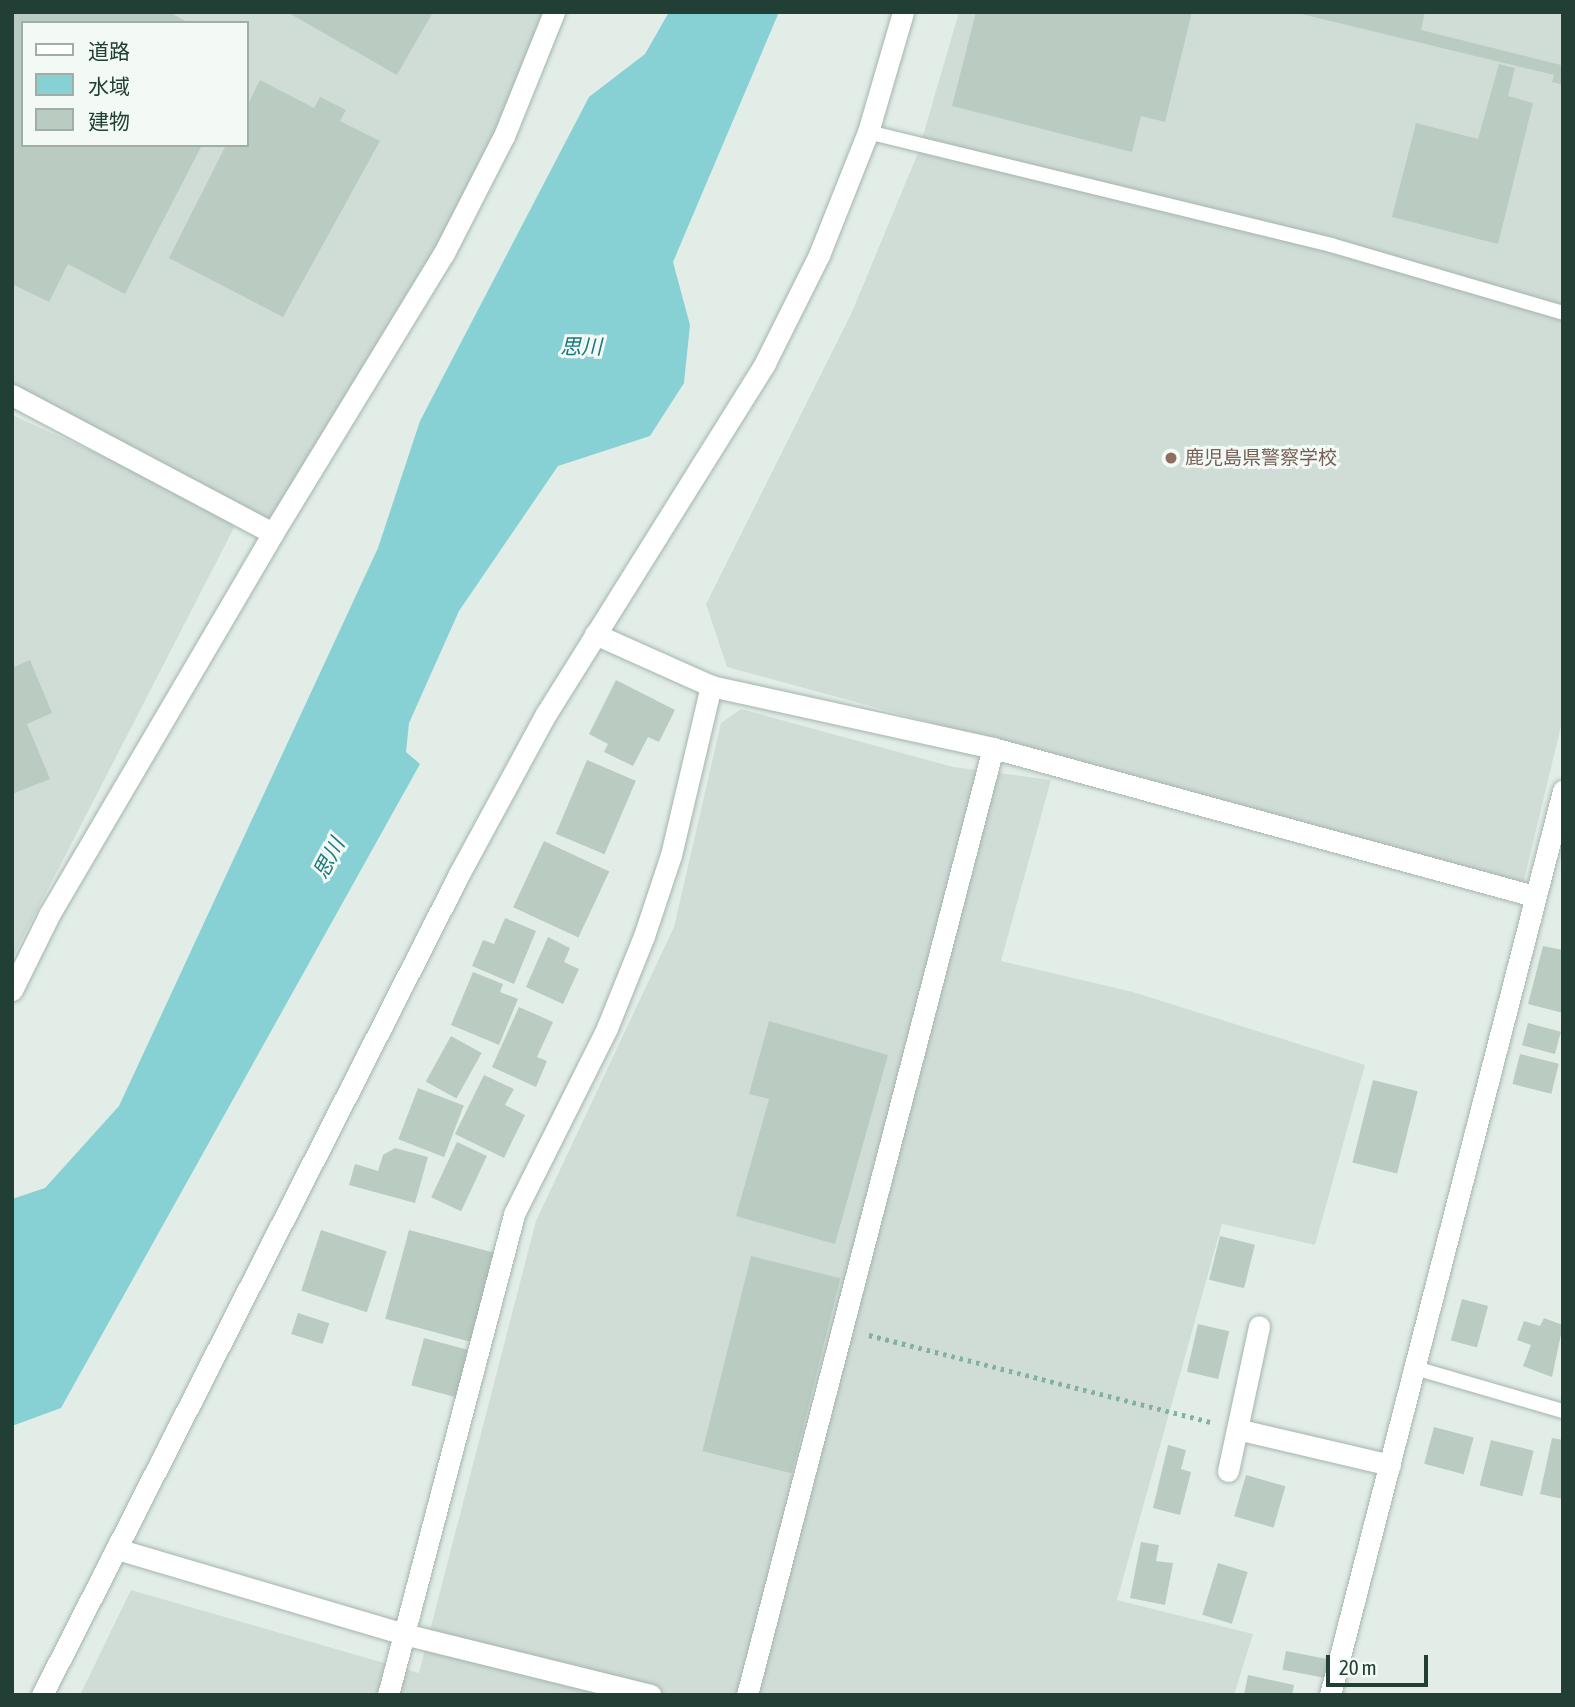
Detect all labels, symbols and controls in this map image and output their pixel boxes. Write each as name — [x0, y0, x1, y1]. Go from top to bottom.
legend — [21, 21, 248, 147]
text: 道路 — [88, 39, 130, 63]
text: 水域 — [88, 74, 130, 98]
text: 建物 — [88, 109, 130, 133]
water label: 思川 — [560, 333, 602, 359]
place label: 鹿児島県警察学校 — [1185, 447, 1337, 469]
marker: 鹿児島県警察学校 — [1163, 450, 1179, 466]
water label: 思川 — [307, 834, 349, 882]
scale bar — [1330, 1640, 1432, 1684]
text: 20 m — [1339, 1655, 1377, 1679]

